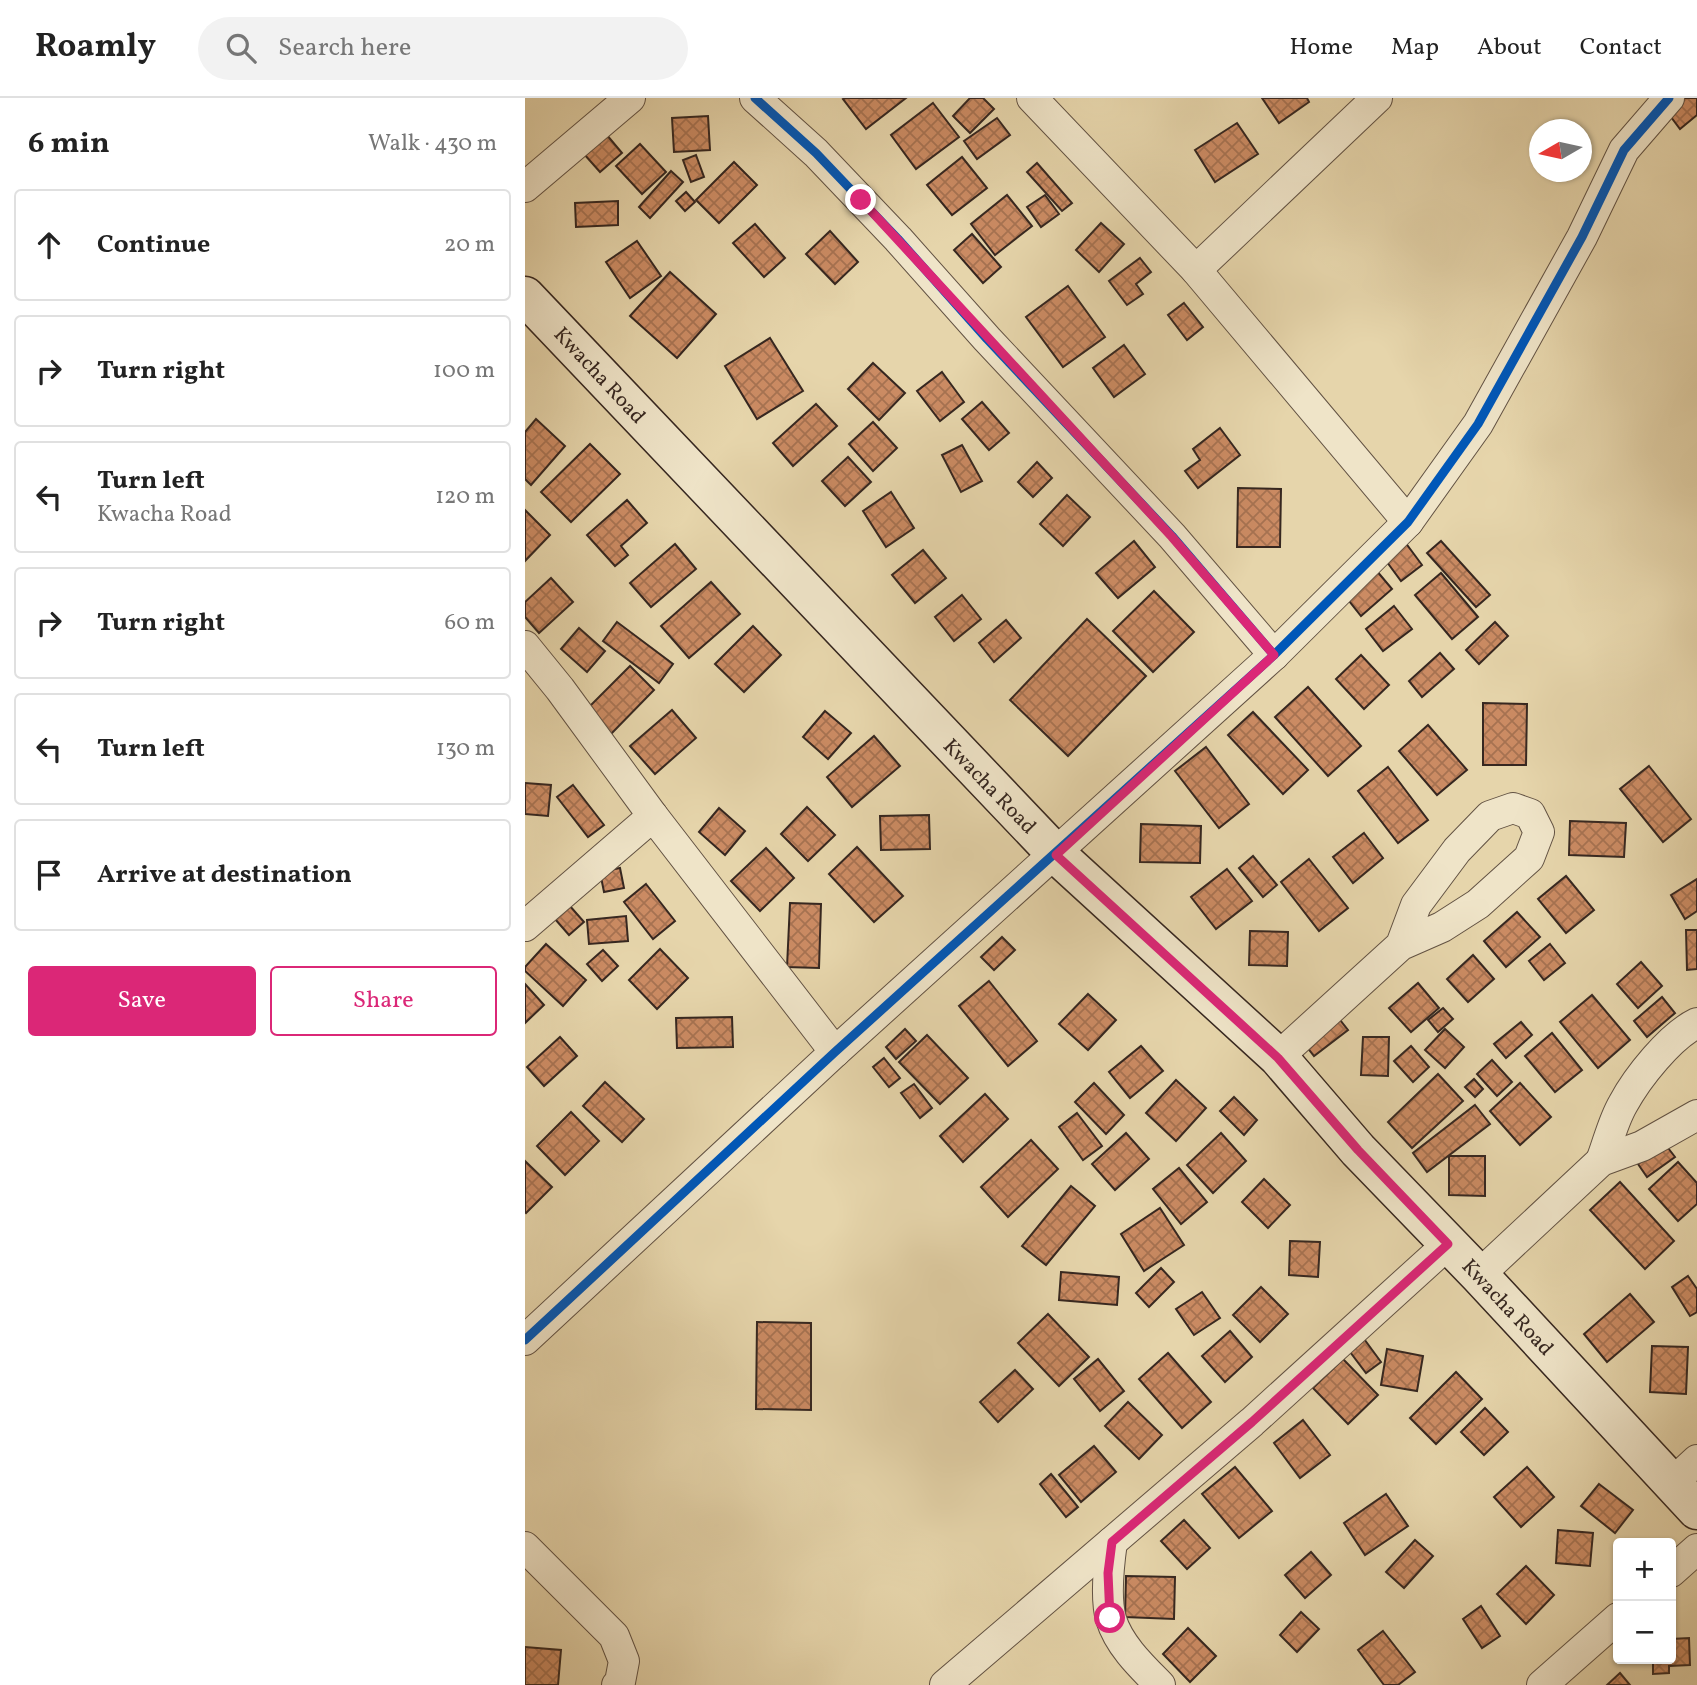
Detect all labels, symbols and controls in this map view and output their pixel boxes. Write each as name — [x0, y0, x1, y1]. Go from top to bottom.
search box — [198, 17, 688, 80]
text: Roamly — [35, 25, 156, 71]
icon: search — [222, 29, 260, 67]
text: Search here — [278, 30, 411, 66]
text: Home — [1289, 31, 1353, 65]
text: Map — [1391, 31, 1439, 65]
text: About — [1477, 31, 1542, 65]
text: Contact — [1580, 31, 1662, 65]
north arrow — [1529, 119, 1592, 182]
text: 6 min — [28, 123, 110, 165]
text: Walk · 430 m — [368, 128, 497, 160]
route end — [845, 184, 876, 215]
icon: ahead — [30, 226, 68, 264]
text: Continue — [97, 227, 210, 263]
text: 20 m — [444, 229, 495, 261]
street label: Kwacha Road — [546, 321, 651, 431]
icon: right — [30, 352, 68, 390]
text: Turn right — [97, 353, 225, 389]
text: 100 m — [433, 355, 495, 387]
text: Turn left — [97, 463, 205, 499]
icon: left — [30, 478, 68, 516]
text: 120 m — [435, 481, 495, 513]
text: Kwacha Road — [97, 499, 232, 531]
icon: right — [30, 604, 68, 642]
text: Turn right — [97, 605, 225, 641]
text: 60 m — [445, 607, 495, 639]
icon: left — [30, 730, 68, 768]
text: Turn left — [97, 731, 205, 767]
text: 130 m — [436, 733, 495, 765]
street label: Kwacha Road — [936, 733, 1042, 841]
icon: arrive — [30, 856, 68, 894]
text: Arrive at destination — [97, 857, 352, 893]
button: Save — [28, 966, 256, 1036]
button: Share — [270, 966, 497, 1036]
street label: Kwacha Road — [1454, 1253, 1559, 1363]
map controls — [1613, 1538, 1676, 1664]
button: + — [1613, 1538, 1676, 1601]
button: − — [1613, 1601, 1676, 1664]
route start — [1094, 1602, 1125, 1633]

